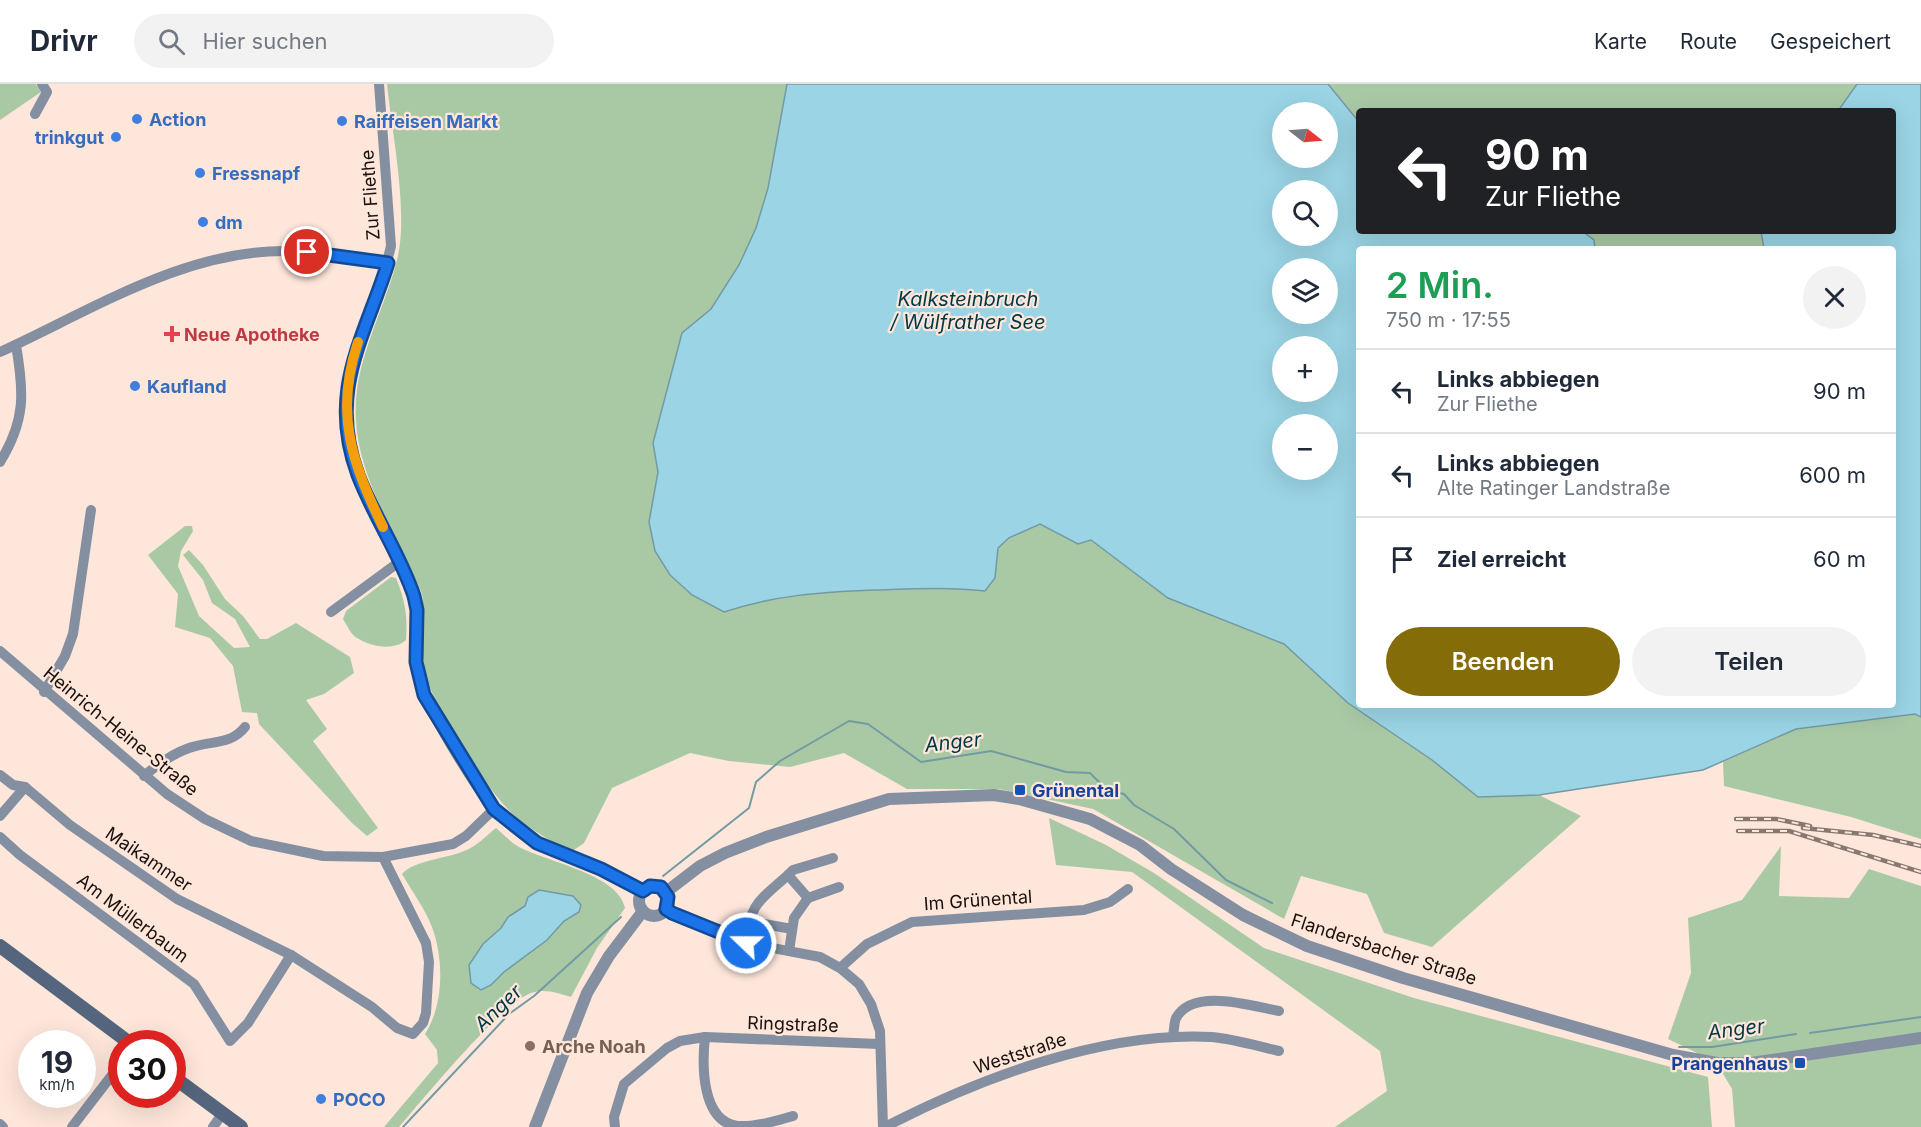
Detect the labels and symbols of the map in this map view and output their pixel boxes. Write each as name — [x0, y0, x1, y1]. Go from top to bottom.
north arrow — [1272, 102, 1338, 168]
place label: Action — [149, 109, 206, 130]
place label: Raiffeisen Markt — [354, 111, 498, 132]
marker: Action — [130, 112, 144, 126]
marker: Raiffeisen Markt — [335, 114, 349, 128]
place label: trinkgut — [35, 127, 104, 148]
marker: trinkgut — [109, 130, 123, 144]
street label: Zur Fliethe — [356, 149, 384, 241]
place label: Fressnapf — [212, 163, 300, 184]
marker: Fressnapf — [193, 166, 207, 180]
place label: dm — [215, 212, 243, 233]
marker: dm — [196, 215, 210, 229]
pin — [281, 226, 332, 277]
water label: Kalksteinbruch / Wülfrather See — [889, 287, 1046, 334]
place label: Neue Apotheke — [184, 324, 320, 345]
marker: Neue Apotheke — [165, 327, 179, 341]
place label: Kaufland — [147, 376, 227, 397]
marker: Kaufland — [128, 379, 142, 393]
street label: Heinrich-Heine-Straße — [39, 662, 203, 800]
water label: Anger — [922, 727, 983, 757]
place label: Grünental — [1032, 780, 1119, 801]
marker: Grünental — [1013, 783, 1027, 797]
street label: Maikammer — [102, 822, 196, 896]
street label: Am Müllerbaum — [73, 869, 193, 967]
street label: Im Grünental — [923, 886, 1033, 914]
street label: Flandersbacher Straße — [1289, 909, 1479, 989]
position arrow — [714, 911, 778, 975]
water label: Anger — [468, 979, 527, 1037]
street label: Ringstraße — [747, 1012, 839, 1036]
water label: Anger — [1705, 1014, 1766, 1045]
street label: Weststraße — [971, 1028, 1069, 1078]
speed limit sign: 30 — [108, 1030, 186, 1108]
place label: Arche Noah — [542, 1036, 646, 1057]
marker: Arche Noah — [523, 1039, 537, 1053]
place label: Prangenhaus — [1671, 1053, 1788, 1074]
marker: Prangenhaus — [1793, 1056, 1807, 1070]
place label: POCO — [333, 1089, 386, 1110]
marker: POCO — [314, 1092, 328, 1106]

